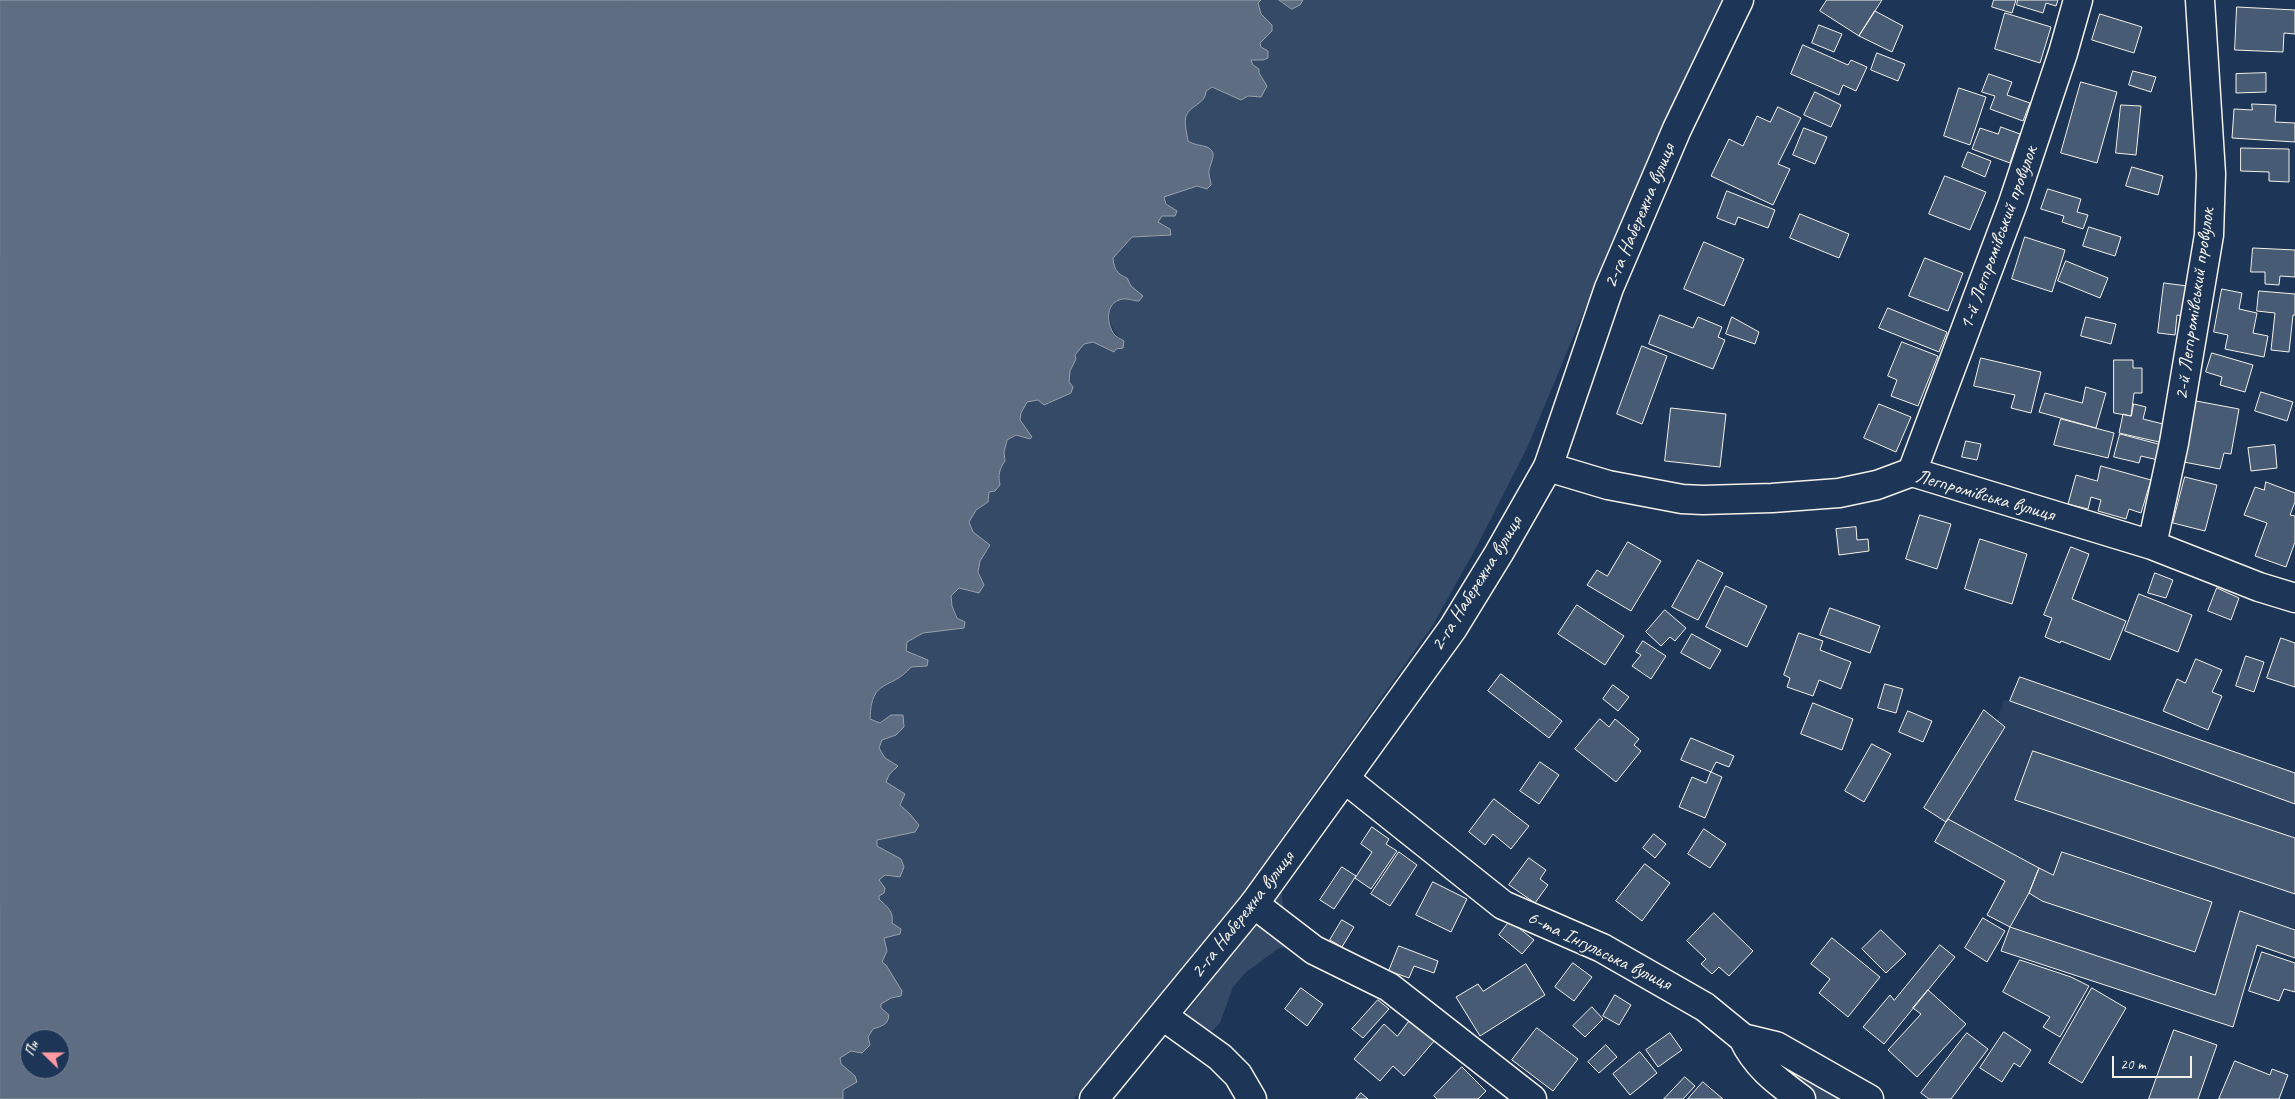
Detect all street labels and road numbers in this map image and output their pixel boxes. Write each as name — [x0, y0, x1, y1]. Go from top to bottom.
street label: 2-га Набережна вулиця — [1599, 140, 1681, 292]
street label: 1-й Легпромівський провулок — [1955, 143, 2043, 333]
street label: 2-й Легпромівський провулок — [2170, 207, 2220, 401]
street label: Легпромівська вулиця — [1913, 465, 2057, 527]
street label: 2-га Набережна вулиця — [1426, 512, 1528, 656]
street label: 2-га Набережна вулиця — [1186, 847, 1300, 983]
street label: 6-та Інгульська вулиця — [1523, 906, 1675, 996]

